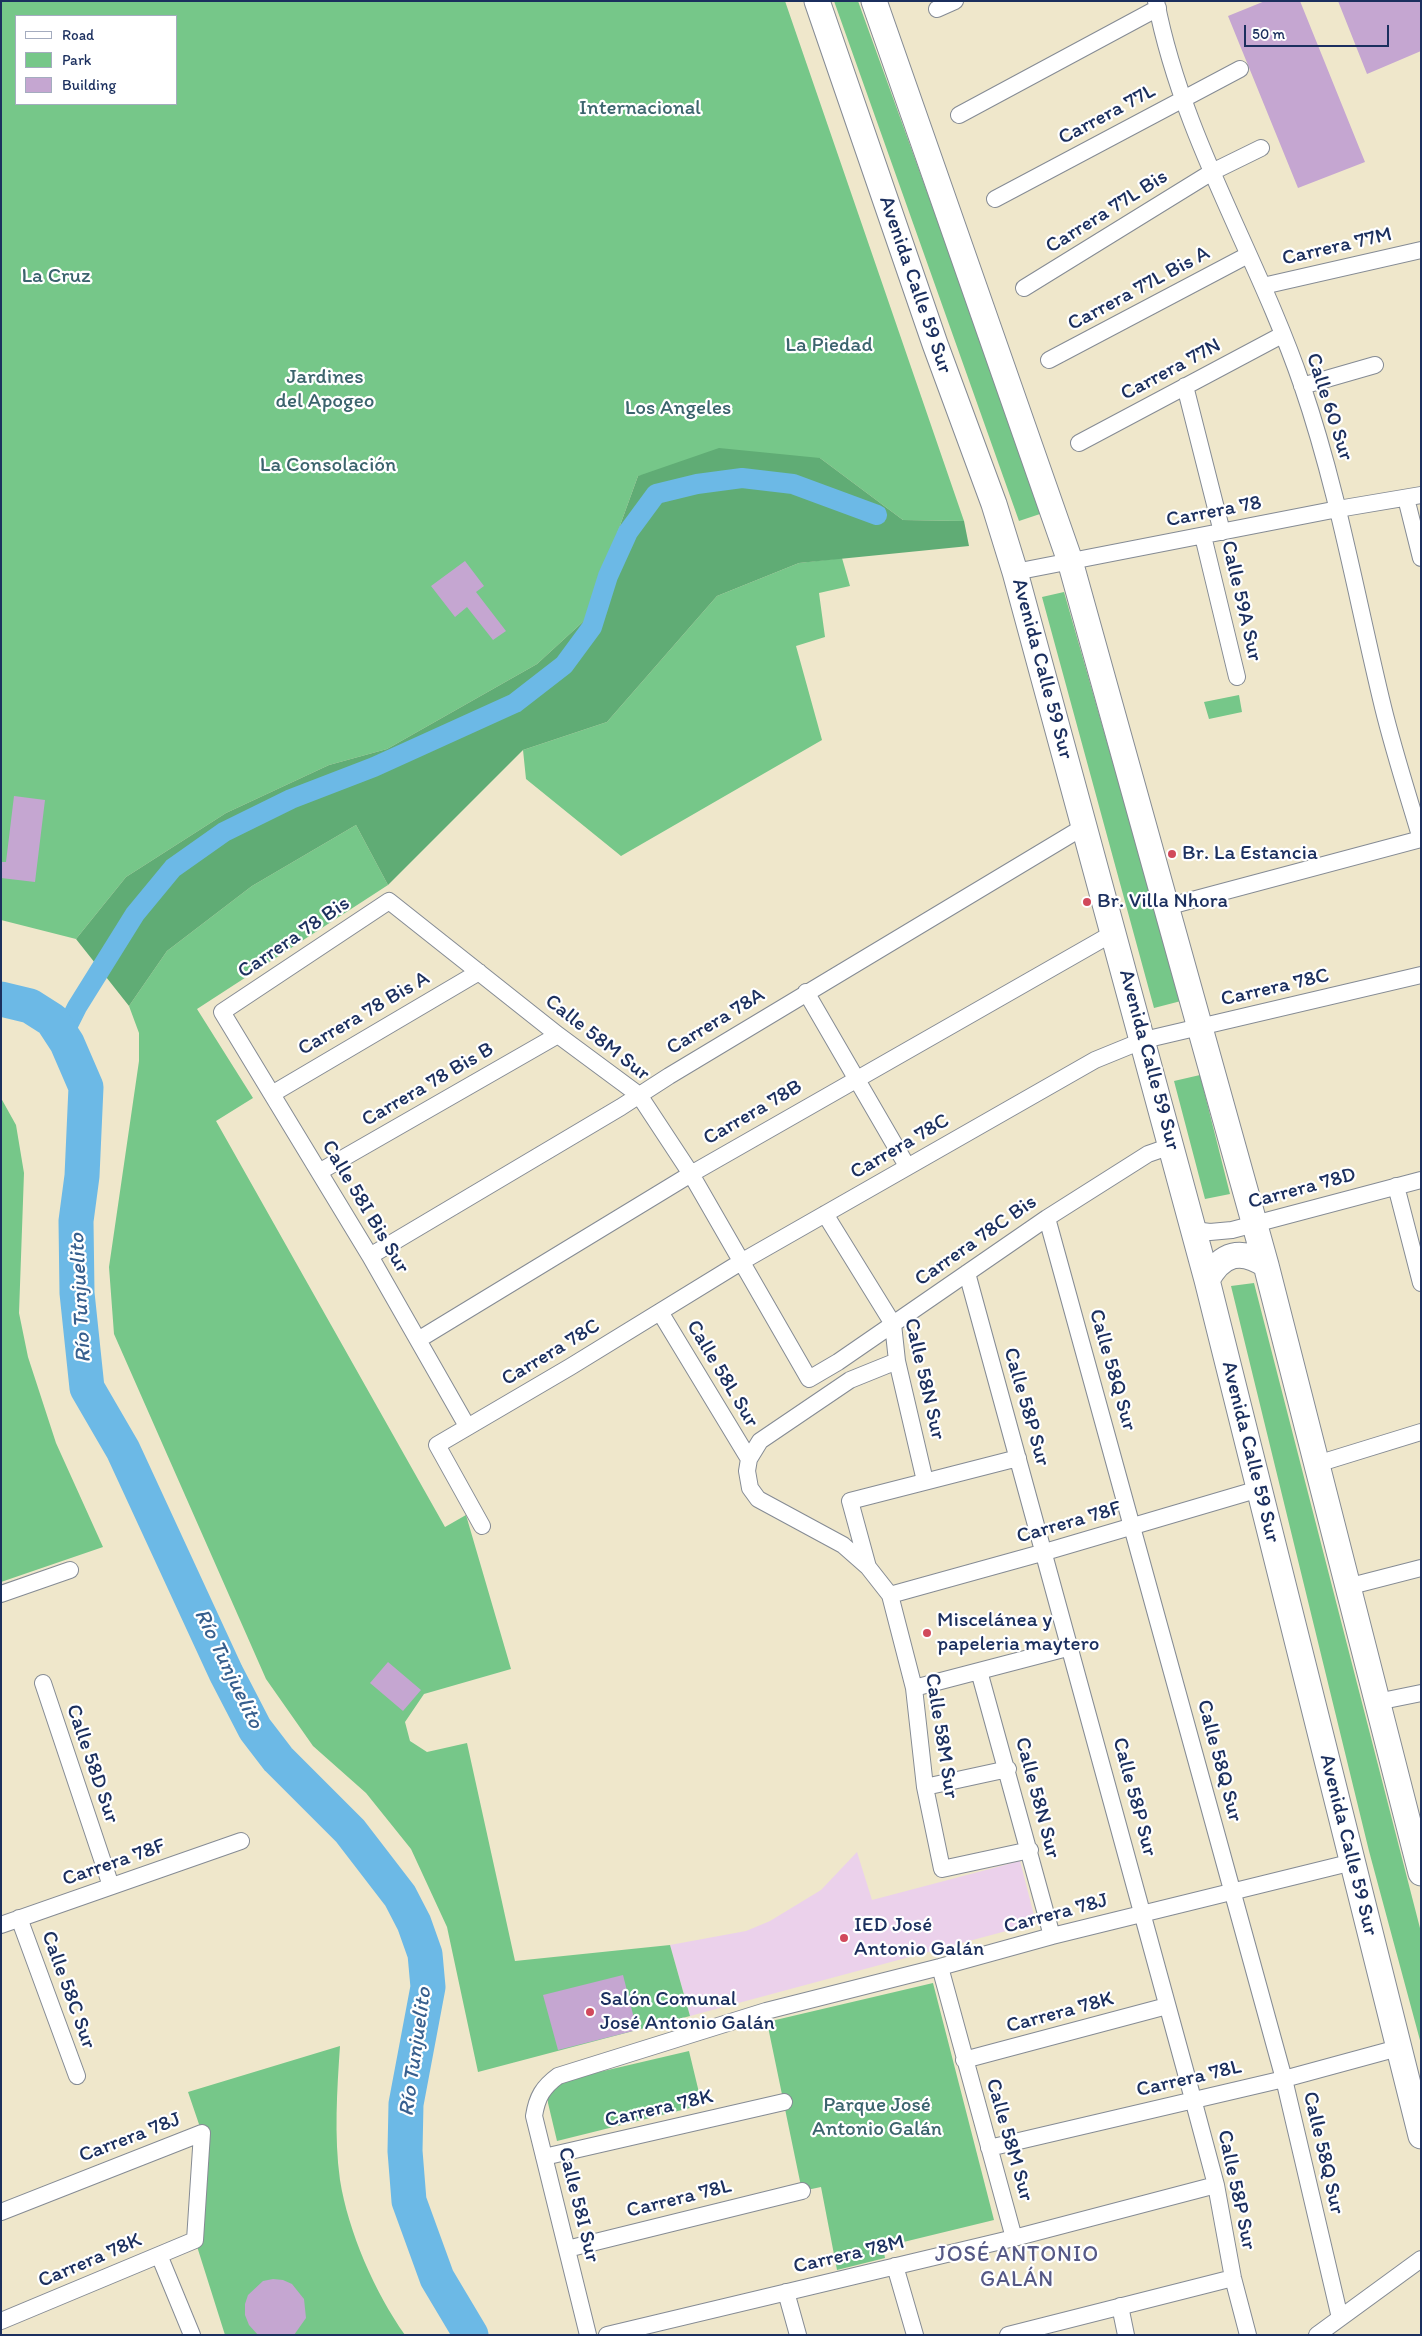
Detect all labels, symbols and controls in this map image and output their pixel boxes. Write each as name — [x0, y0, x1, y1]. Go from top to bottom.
legend — [15, 15, 178, 105]
scale bar — [1247, 15, 1392, 47]
text: 50 m — [1252, 25, 1285, 43]
text: Road — [62, 26, 94, 44]
text: Park — [62, 51, 92, 69]
text: Building — [62, 76, 116, 94]
street label: Carrera 77L — [1054, 79, 1160, 151]
park label: Internacional — [579, 96, 701, 122]
street label: Carrera 77L Bis — [1041, 164, 1173, 260]
street label: Avenida Calle 59 Sur — [873, 193, 957, 377]
street label: Carrera 77M — [1280, 222, 1394, 272]
street label: Carrera 77L Bis A — [1064, 241, 1214, 337]
park label: La Cruz — [21, 264, 91, 290]
park label: La Piedad — [785, 333, 873, 359]
street label: Carrera 77N — [1117, 333, 1225, 407]
street label: Calle 60 Sur — [1300, 350, 1358, 464]
park label: Jardines del Apogeo — [276, 365, 374, 415]
park label: Los Angeles — [625, 396, 731, 422]
park label: La Consolación — [260, 453, 396, 479]
street label: Carrera 78 — [1164, 490, 1264, 534]
street label: Calle 59A Sur — [1215, 538, 1267, 664]
street label: Avenida Calle 59 Sur — [1006, 576, 1078, 762]
place label: Br. La Estancia — [1182, 841, 1318, 867]
marker: Br. La Estancia — [1166, 848, 1178, 860]
place label: Br. Villa Nhora — [1097, 889, 1228, 915]
street label: Carrera 78 Bis — [233, 891, 355, 985]
marker: Br. Villa Nhora — [1081, 896, 1093, 908]
street label: Carrera 78C — [1219, 963, 1331, 1013]
street label: Carrera 78 Bis A — [294, 966, 434, 1062]
street label: Avenida Calle 59 Sur — [1113, 967, 1185, 1153]
street label: Carrera 78A — [662, 983, 770, 1061]
street label: Calle 58M Sur — [539, 989, 655, 1087]
street label: Carrera 78 Bis B — [358, 1037, 498, 1133]
street label: Carrera 78B — [699, 1075, 807, 1151]
street label: Carrera 78C — [846, 1109, 954, 1185]
street label: Calle 58I Bis Sur — [315, 1136, 415, 1278]
street label: Carrera 78D — [1245, 1163, 1359, 1215]
street label: Carrera 78C Bis — [910, 1190, 1042, 1292]
water label: Río Tunjuelito — [64, 1232, 98, 1364]
street label: Calle 58Q Sur — [1083, 1306, 1141, 1434]
street label: Carrera 78C — [497, 1314, 605, 1392]
street label: Calle 58L Sur — [680, 1316, 764, 1432]
street label: Calle 58N Sur — [898, 1316, 950, 1442]
street label: Calle 58P Sur — [997, 1345, 1055, 1469]
street label: Avenida Calle 59 Sur — [1215, 1359, 1285, 1545]
street label: Carrera 78F — [1014, 1496, 1124, 1550]
water label: Río Tunjuelito — [188, 1605, 268, 1733]
place label: Miscelánea y papeleria maytero — [937, 1608, 1100, 1658]
marker: Miscelánea y papeleria maytero — [921, 1627, 933, 1639]
street label: Calle 58M Sur — [919, 1672, 963, 1800]
street label: Calle 58Q Sur — [1191, 1697, 1247, 1825]
street label: Calle 58D Sur — [60, 1701, 124, 1827]
street label: Calle 58N Sur — [1009, 1735, 1065, 1861]
street label: Calle 58P Sur — [1106, 1735, 1162, 1859]
street label: Avenida Calle 59 Sur — [1313, 1752, 1383, 1938]
street label: Carrera 78F — [59, 1834, 169, 1892]
street label: Carrera 78J — [1001, 1888, 1111, 1940]
place label: IED José Antonio Galán — [854, 1913, 984, 1963]
street label: Calle 58C Sur — [35, 1928, 101, 2052]
marker: IED José Antonio Galán — [838, 1932, 850, 1944]
water label: Río Tunjuelito — [394, 1986, 438, 2118]
place label: Salón Comunal José Antonio Galán — [600, 1987, 775, 2037]
street label: Carrera 78K — [1004, 1987, 1116, 2039]
marker: Salón Comunal José Antonio Galán — [584, 2006, 596, 2018]
street label: Carrera 78L — [1134, 2055, 1244, 2103]
street label: Calle 58M Sur — [979, 2076, 1039, 2204]
street label: Carrera 78K — [603, 2084, 715, 2134]
street label: Calle 58Q Sur — [1297, 2089, 1349, 2217]
park label: Parque José Antonio Galán — [812, 2093, 942, 2143]
street label: Carrera 78J — [76, 2107, 184, 2169]
street label: Calle 58P Sur — [1211, 2128, 1261, 2252]
street label: Calle 58I Sur — [552, 2145, 604, 2265]
street label: Carrera 78L — [624, 2174, 734, 2224]
street label: Carrera 78K — [34, 2228, 146, 2294]
street label: Carrera 78M — [791, 2230, 907, 2280]
district label: JOSÉ ANTONIO GALÁN — [933, 2242, 1101, 2294]

